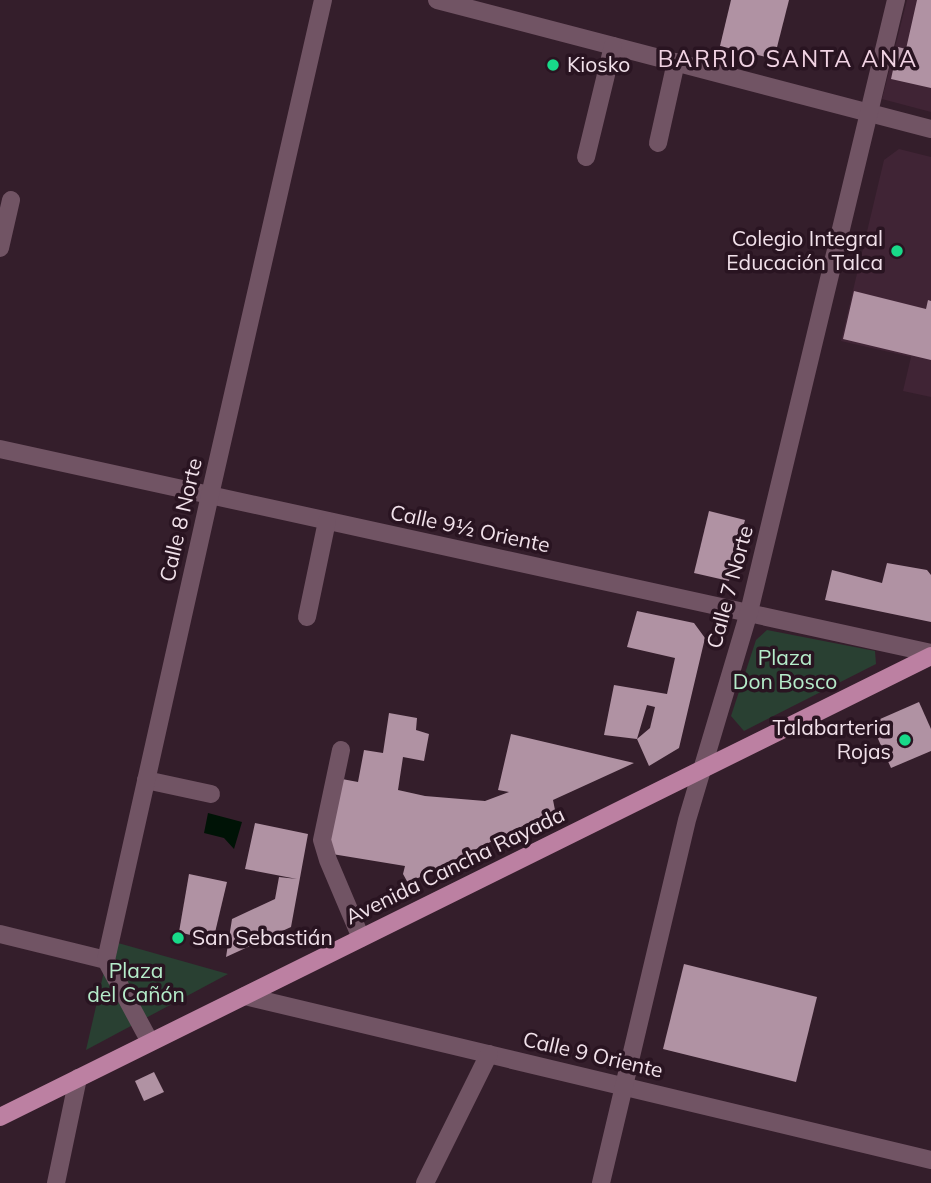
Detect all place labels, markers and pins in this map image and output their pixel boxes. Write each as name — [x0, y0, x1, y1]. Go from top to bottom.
place label: Kiosko — [567, 51, 630, 77]
marker: Kiosko — [545, 57, 561, 73]
place label: Colegio Integral Educación Talca — [726, 225, 883, 275]
marker: Colegio Integral Educación Talca — [889, 243, 905, 259]
place label: Talabarteria Rojas — [772, 714, 891, 764]
marker: Talabarteria Rojas — [897, 732, 913, 748]
place label: San Sebastián — [192, 924, 333, 950]
marker: San Sebastián — [170, 930, 186, 946]

